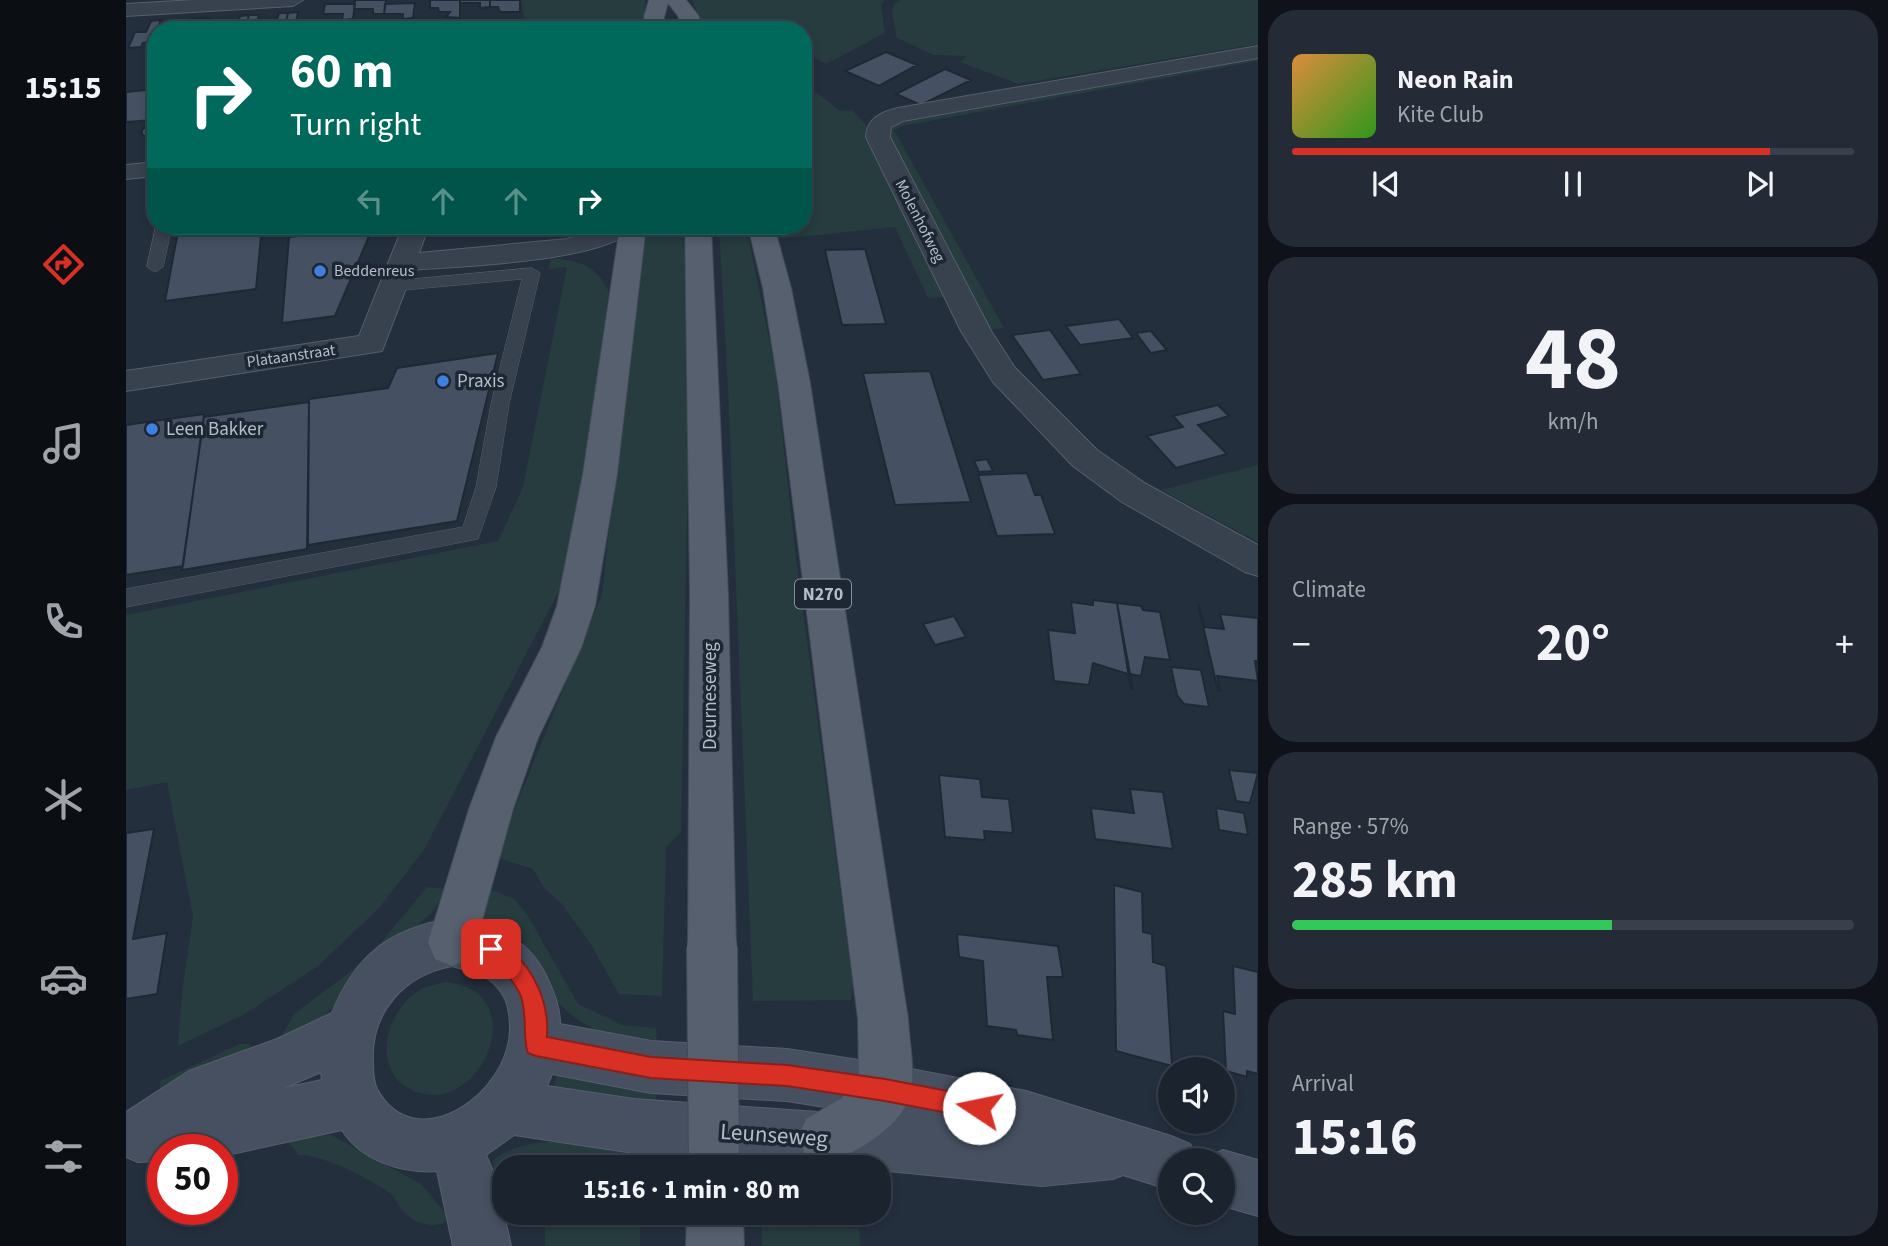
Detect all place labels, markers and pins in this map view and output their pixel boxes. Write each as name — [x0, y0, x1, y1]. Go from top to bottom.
place label: Beddenreus — [334, 260, 415, 282]
marker: Beddenreus — [312, 263, 328, 279]
place label: Praxis — [457, 368, 505, 395]
marker: Praxis — [435, 373, 451, 389]
place label: Leen Bakker — [166, 416, 264, 443]
marker: Leen Bakker — [144, 421, 160, 437]
pin — [461, 919, 521, 979]

